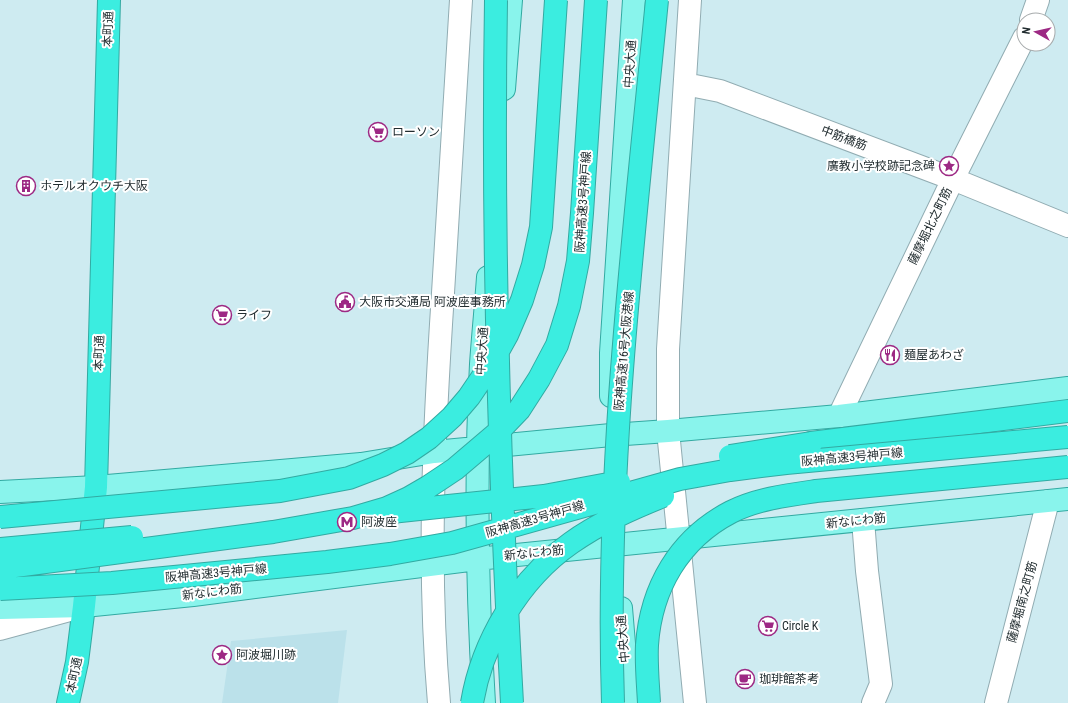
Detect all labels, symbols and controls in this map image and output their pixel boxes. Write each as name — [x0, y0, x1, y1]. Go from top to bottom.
street label: 本町通 — [100, 11, 116, 47]
north arrow — [1016, 12, 1056, 52]
text: N — [1020, 26, 1034, 35]
street label: 中央大通 — [621, 40, 639, 88]
supermarket icon: ローソン — [367, 121, 389, 143]
street label: 中筋橋筋 — [819, 123, 869, 153]
place label: ローソン — [392, 125, 440, 139]
street label: 阪神高速3号神戸線 — [572, 151, 594, 253]
place icon: 廣教小学校跡記念碑 — [938, 155, 960, 177]
place label: 廣教小学校跡記念碑 — [827, 159, 935, 173]
building icon: ホテルオクウチ大阪 — [15, 175, 37, 197]
place label: ホテルオクウチ大阪 — [40, 179, 148, 193]
street label: 薩摩堀北之町筋 — [905, 185, 955, 267]
public building icon: 大阪市交通局 阿波座事務所 — [334, 291, 356, 313]
street label: 阪神高速16号大阪港線 — [612, 291, 636, 411]
place label: 大阪市交通局 阿波座事務所 — [359, 295, 506, 309]
supermarket icon: ライフ — [211, 304, 233, 326]
place label: ライフ — [236, 308, 272, 322]
street label: 中央大通 — [473, 327, 491, 375]
street label: 本町通 — [91, 335, 107, 371]
restaurant icon: 麺屋あわざ — [879, 344, 901, 366]
place label: 麺屋あわざ — [904, 348, 964, 362]
street label: 阪神高速3号神戸線 — [801, 446, 903, 468]
street label: 阪神高速3号神戸線 — [484, 498, 586, 540]
metro station icon: 阿波座 — [336, 511, 358, 533]
street label: 新なにわ筋 — [825, 511, 887, 531]
place label: 阿波座 — [361, 515, 397, 529]
street label: 新なにわ筋 — [503, 543, 565, 563]
street label: 薩摩堀南之町筋 — [1004, 560, 1040, 644]
street label: 阪神高速3号神戸線 — [165, 562, 267, 584]
street label: 新なにわ筋 — [181, 581, 243, 603]
street label: 中央大通 — [614, 614, 632, 664]
supermarket icon: Circle K — [757, 615, 779, 637]
place label: Circle K — [782, 619, 819, 633]
place icon: 阿波堀川跡 — [211, 644, 233, 666]
place label: 阿波堀川跡 — [236, 648, 296, 662]
street label: 本町通 — [63, 656, 85, 694]
cafe icon: 珈琲館茶考 — [734, 668, 756, 690]
place label: 珈琲館茶考 — [759, 672, 819, 686]

